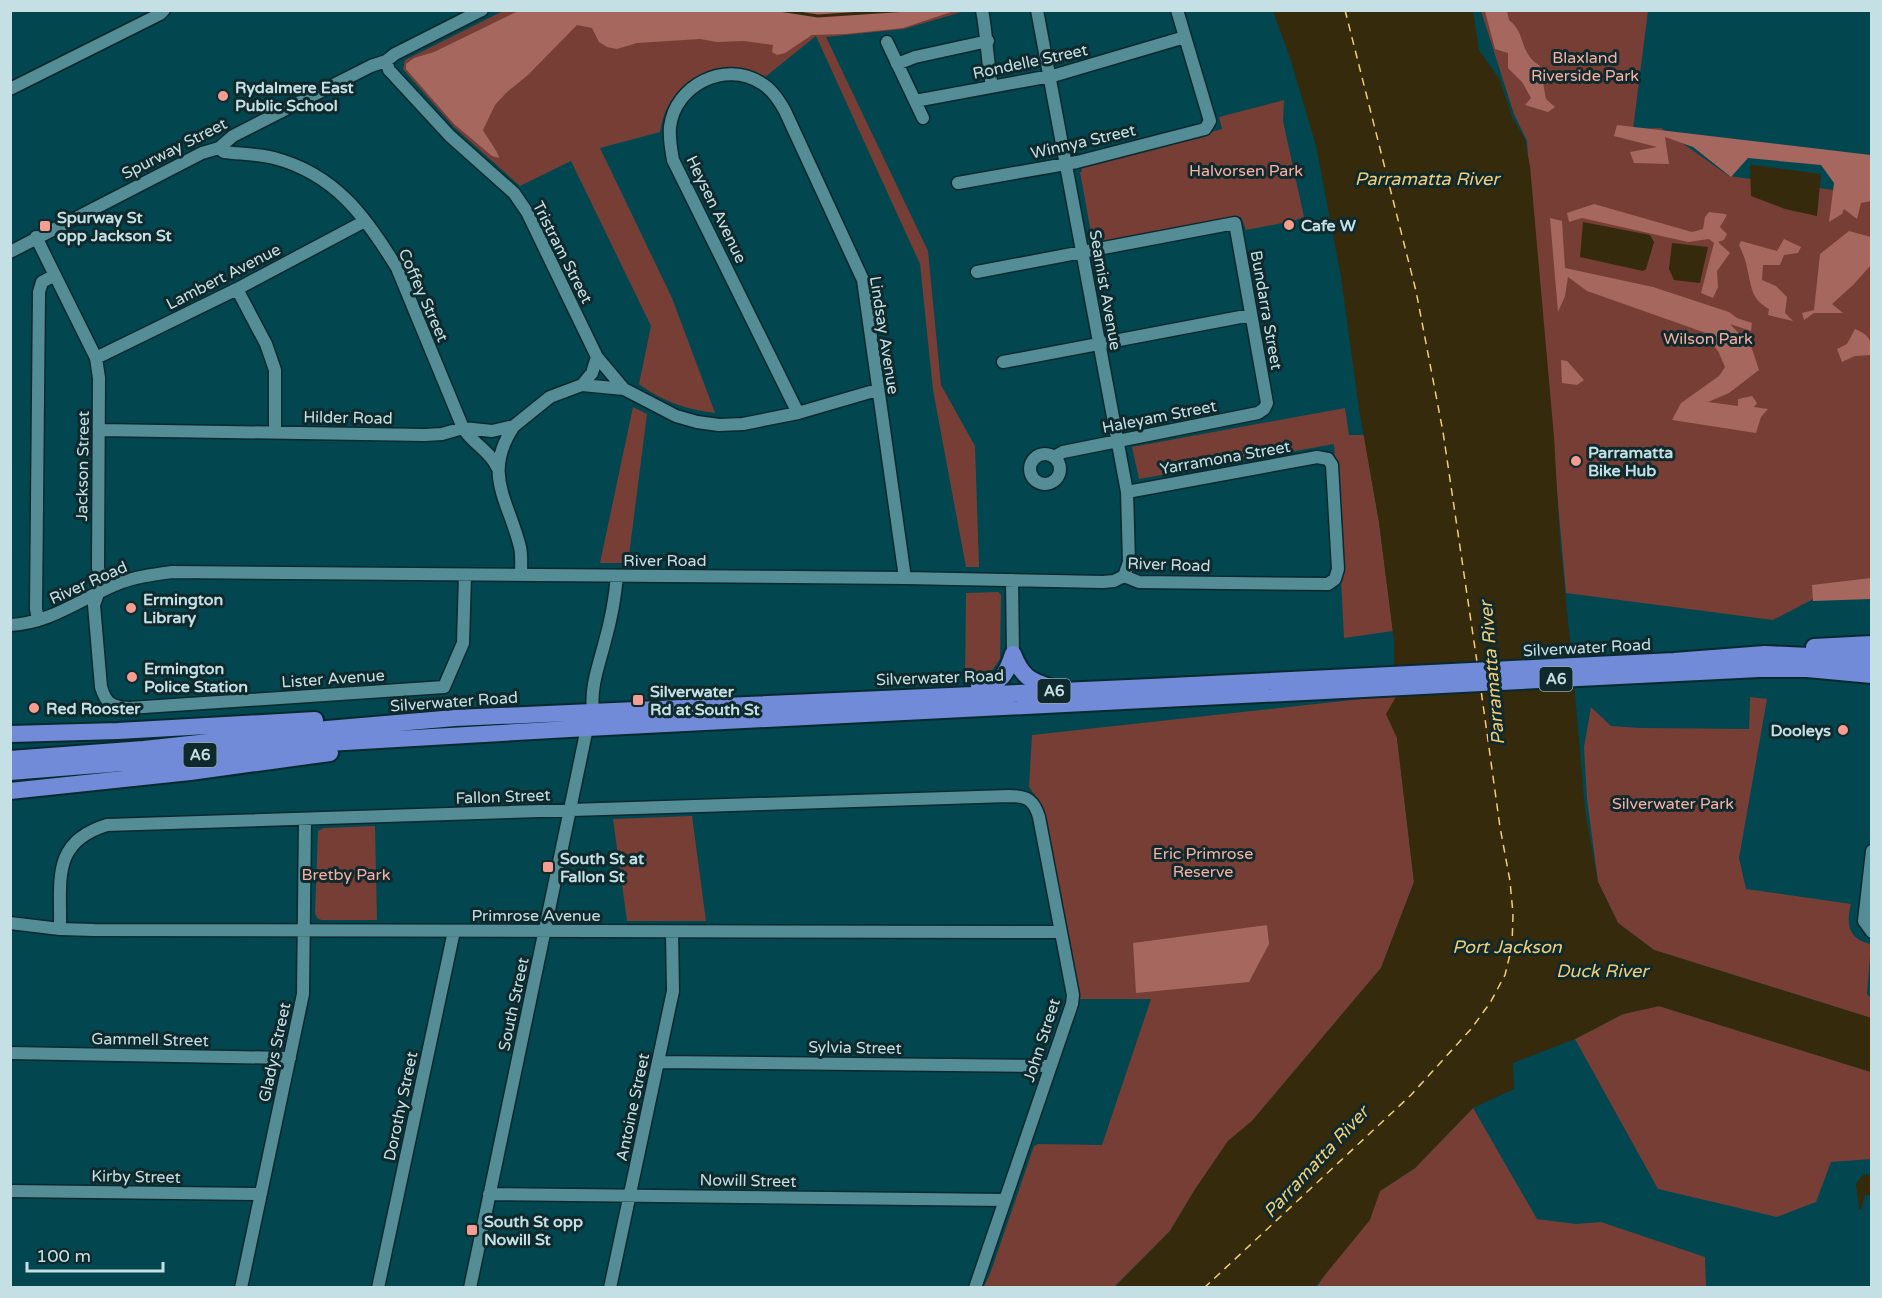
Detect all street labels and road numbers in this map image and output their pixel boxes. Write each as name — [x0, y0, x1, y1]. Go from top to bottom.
street label: Rondelle Street — [971, 40, 1089, 84]
street label: Spurway Street — [118, 114, 230, 184]
street label: Winnya Street — [1029, 120, 1137, 164]
street label: Heysen Avenue — [681, 152, 751, 267]
street label: Tristram Street — [528, 198, 597, 307]
street label: Seamist Avenue — [1085, 228, 1125, 352]
street label: Lambert Avenue — [163, 239, 284, 314]
street label: Coffey Street — [394, 246, 453, 345]
street label: Bundarra Street — [1246, 249, 1286, 371]
street label: Lindsay Avenue — [865, 275, 903, 396]
street label: Haleyam Street — [1100, 396, 1218, 438]
street label: Hilder Road — [303, 407, 393, 429]
street label: Jackson Street — [72, 411, 94, 522]
street label: Yarramona Street — [1158, 437, 1292, 479]
street label: River Road — [623, 551, 707, 571]
street label: River Road — [1127, 554, 1211, 576]
street label: River Road — [46, 557, 131, 609]
street label: Silverwater Road — [1523, 635, 1652, 661]
street label: Lister Avenue — [281, 665, 385, 693]
street label: Silverwater Road — [876, 666, 1004, 690]
road number: A6 — [1540, 667, 1572, 691]
road number: A6 — [1038, 679, 1070, 703]
street label: Silverwater Road — [389, 688, 519, 716]
road number: A6 — [184, 743, 216, 767]
street label: Fallon Street — [455, 785, 551, 809]
street label: Primrose Avenue — [471, 906, 601, 926]
street label: South Street — [494, 956, 534, 1053]
street label: John Street — [1019, 996, 1065, 1085]
street label: Gladys Street — [255, 1001, 295, 1104]
street label: Gammell Street — [91, 1029, 209, 1051]
street label: Sylvia Street — [808, 1037, 902, 1059]
street label: Dorothy Street — [380, 1050, 422, 1163]
street label: Antoine Street — [612, 1051, 654, 1163]
street label: Kirby Street — [91, 1166, 181, 1188]
street label: Nowill Street — [699, 1170, 797, 1192]

